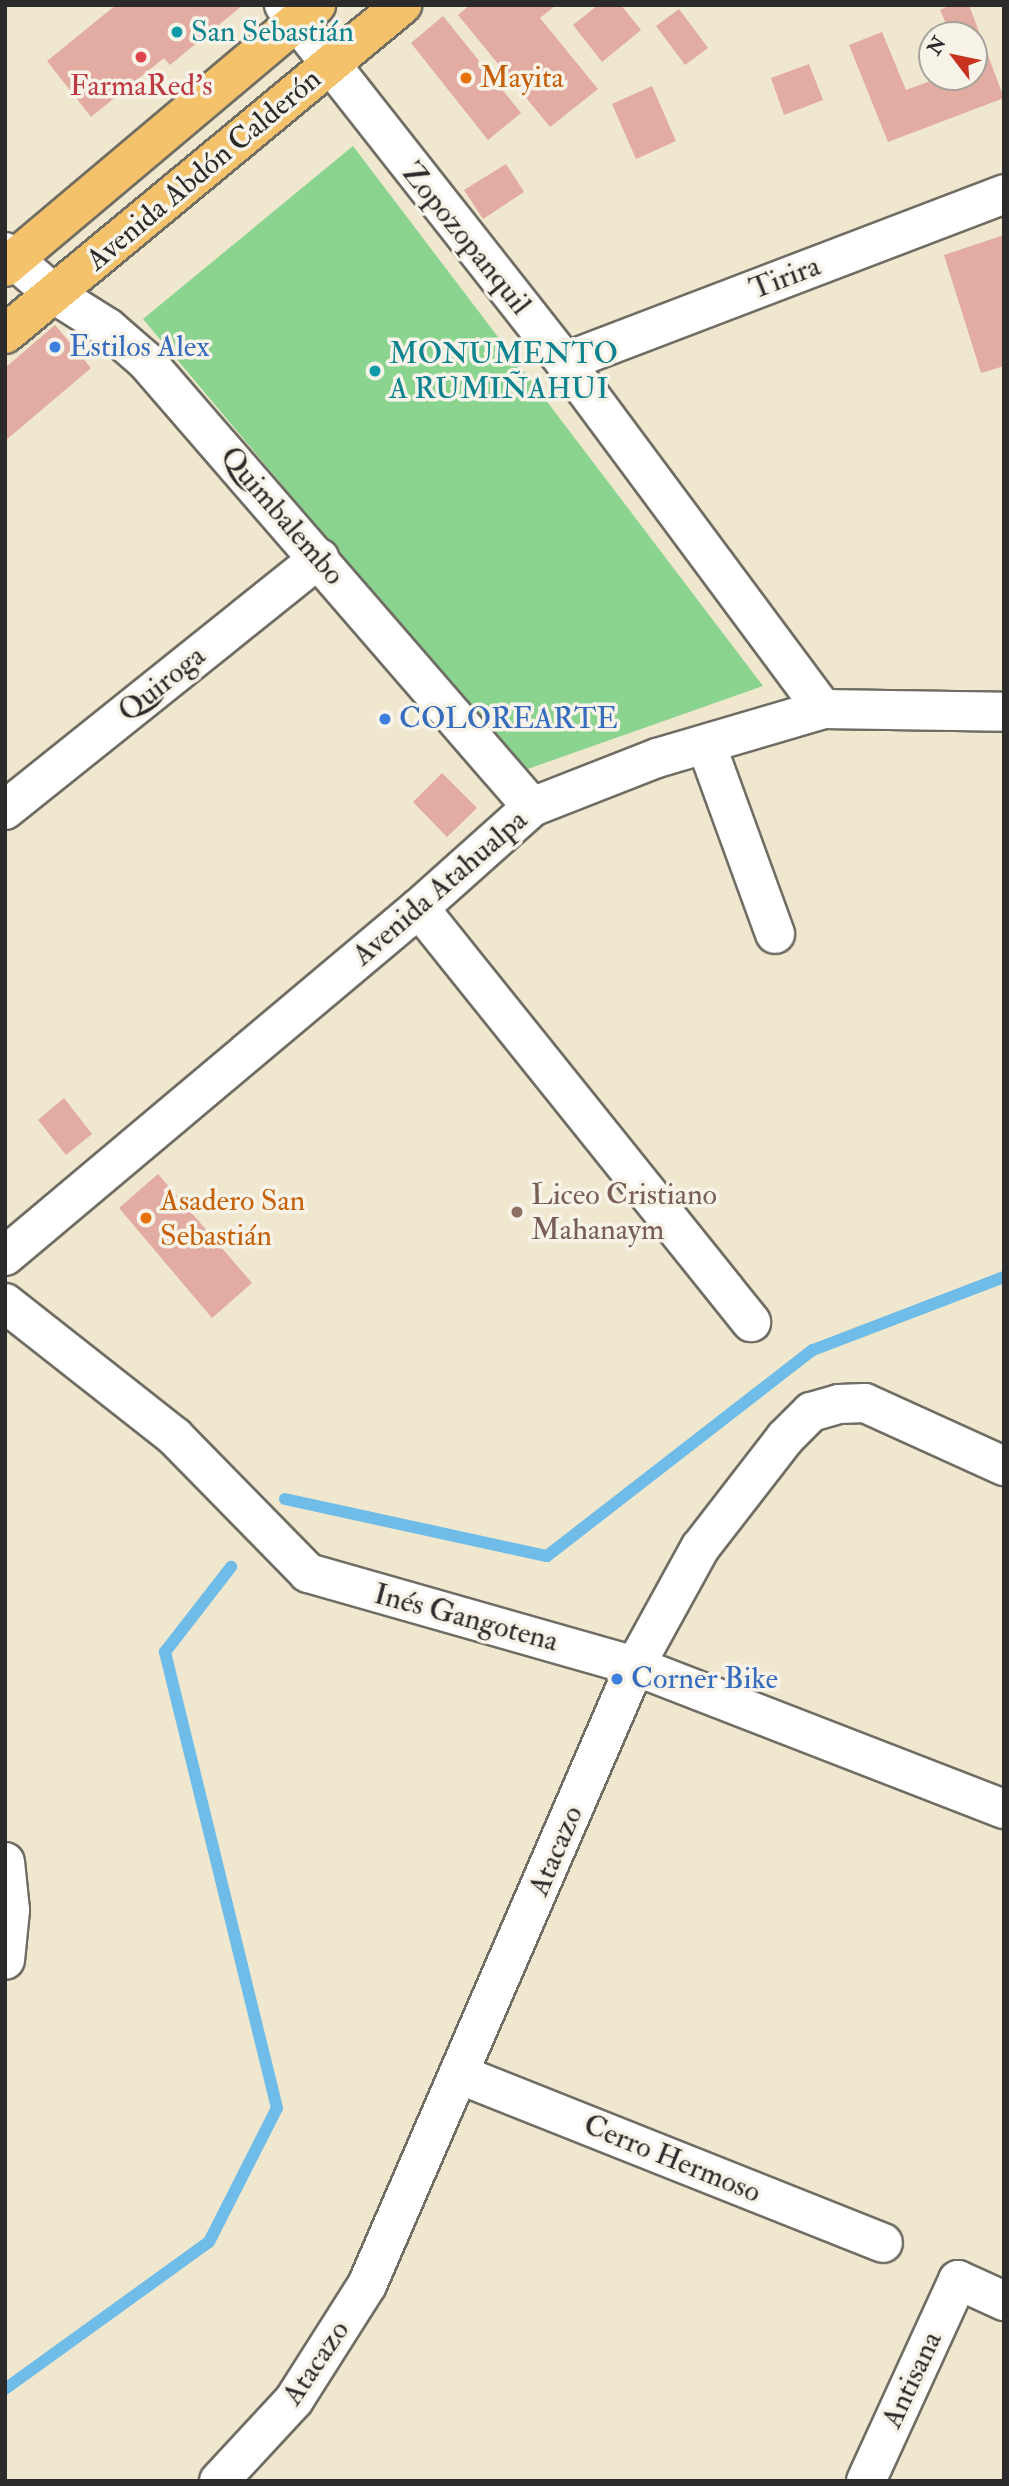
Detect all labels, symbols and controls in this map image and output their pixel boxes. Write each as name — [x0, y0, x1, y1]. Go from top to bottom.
place label: San Sebastián — [191, 14, 354, 50]
north arrow — [918, 21, 988, 91]
marker: San Sebastián — [169, 24, 185, 40]
text: N — [922, 32, 952, 60]
marker: FarmaRed's — [133, 49, 149, 65]
place label: Mayita — [480, 60, 564, 96]
street label: Avenida Abdón Calderón — [79, 61, 329, 279]
place label: FarmaRed's — [69, 68, 213, 104]
marker: Mayita — [458, 70, 474, 86]
street label: Zopozopanquil — [394, 156, 538, 322]
street label: Tirira — [745, 248, 825, 308]
place label: Estilos Alex — [69, 329, 210, 365]
place label: MONUMENTO A RUMIÑAHUI — [389, 336, 618, 406]
marker: Estilos Alex — [47, 339, 63, 355]
marker: MONUMENTO A RUMIÑAHUI — [367, 363, 383, 379]
street label: Quimbalembo — [212, 440, 352, 592]
street label: Quiroga — [111, 638, 213, 730]
place label: COLOREARTE — [399, 701, 618, 737]
marker: COLOREARTE — [377, 711, 393, 727]
street label: Avenida Atahualpa — [345, 802, 535, 974]
place label: Liceo Cristiano Mahanaym — [531, 1177, 717, 1248]
place label: Asadero San Sebastián — [160, 1183, 305, 1254]
marker: Liceo Cristiano Mahanaym — [509, 1204, 525, 1220]
marker: Asadero San Sebastián — [138, 1210, 154, 1226]
street label: Inés Gangotena — [370, 1576, 562, 1660]
place label: Corner Bike — [631, 1661, 778, 1697]
marker: Corner Bike — [609, 1671, 625, 1687]
street label: Atacazo — [521, 1800, 591, 1902]
street label: Cerro Hermoso — [578, 2107, 766, 2211]
street label: Atacazo — [275, 2314, 357, 2412]
street label: Antisana — [874, 2326, 950, 2434]

